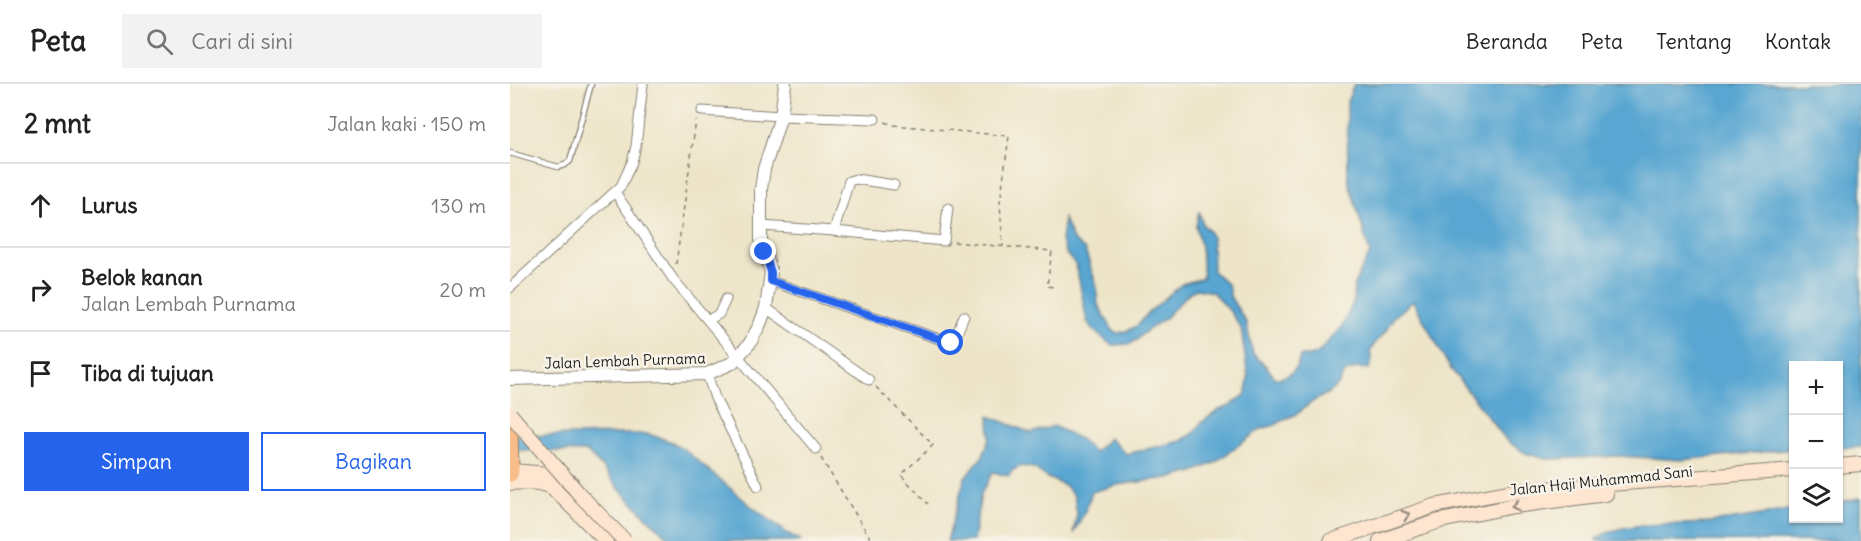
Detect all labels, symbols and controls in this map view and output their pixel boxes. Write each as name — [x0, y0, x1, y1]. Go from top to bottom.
search box — [122, 14, 542, 68]
text: Peta — [30, 23, 86, 59]
icon: search — [143, 25, 176, 58]
text: Cari di sini — [191, 27, 293, 55]
text: Beranda — [1466, 28, 1548, 55]
text: Peta — [1581, 28, 1623, 55]
text: Tentang — [1656, 28, 1732, 55]
text: Kontak — [1765, 28, 1831, 55]
text: 2 mnt — [24, 107, 91, 140]
text: Jalan kaki · 150 m — [327, 111, 486, 136]
icon: ahead — [24, 189, 57, 222]
text: Lurus — [81, 191, 137, 219]
text: 130 m — [431, 193, 486, 218]
route end — [750, 238, 776, 264]
text: Belok kanan — [81, 263, 203, 291]
icon: right — [24, 273, 57, 306]
text: 20 m — [440, 277, 486, 302]
text: Jalan Lembah Purnama — [81, 291, 296, 316]
route start — [937, 329, 963, 355]
street label: Jalan Lembah Purnama — [544, 348, 706, 373]
icon: arrive — [24, 357, 57, 390]
text: Tiba di tujuan — [81, 359, 214, 387]
map controls — [1789, 361, 1843, 523]
button: + — [1789, 361, 1843, 415]
button: − — [1789, 415, 1843, 469]
button: Simpan — [24, 432, 249, 491]
button: Bagikan — [261, 432, 486, 491]
street label: Jalan Haji Muhammad Sani — [1508, 461, 1694, 500]
button: layers — [1789, 469, 1843, 523]
one-way arrow — [1511, 500, 1520, 512]
one-way arrow — [1400, 510, 1411, 522]

